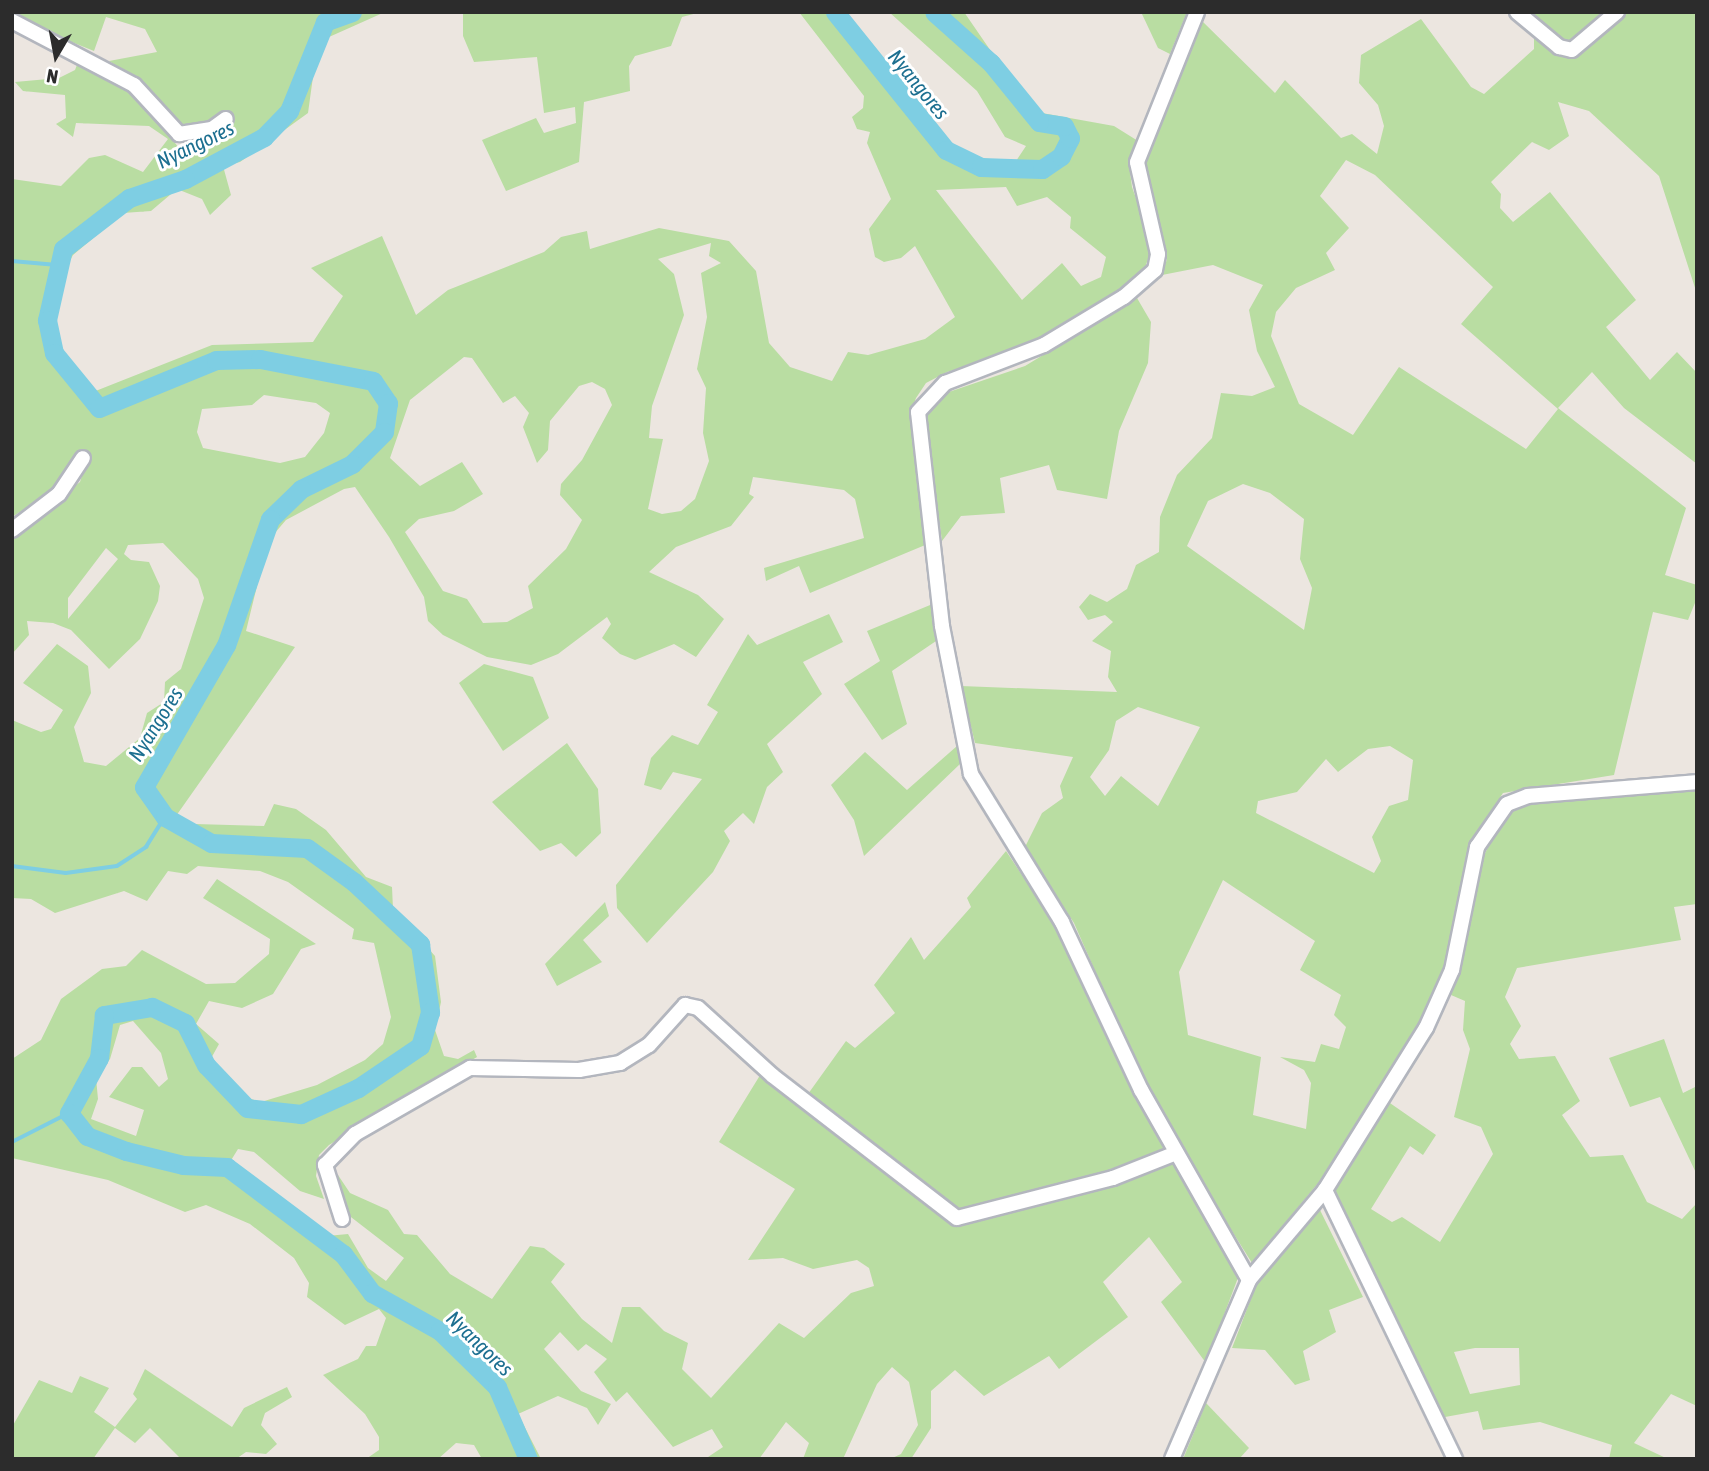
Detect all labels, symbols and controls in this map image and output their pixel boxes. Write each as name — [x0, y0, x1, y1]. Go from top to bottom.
north arrow — [21, 21, 91, 91]
water label: Nyangores — [883, 44, 955, 124]
text: N — [45, 65, 60, 88]
water label: Nyangores — [152, 115, 238, 173]
water label: Nyangores — [122, 682, 188, 766]
water label: Nyangores — [442, 1305, 518, 1381]

